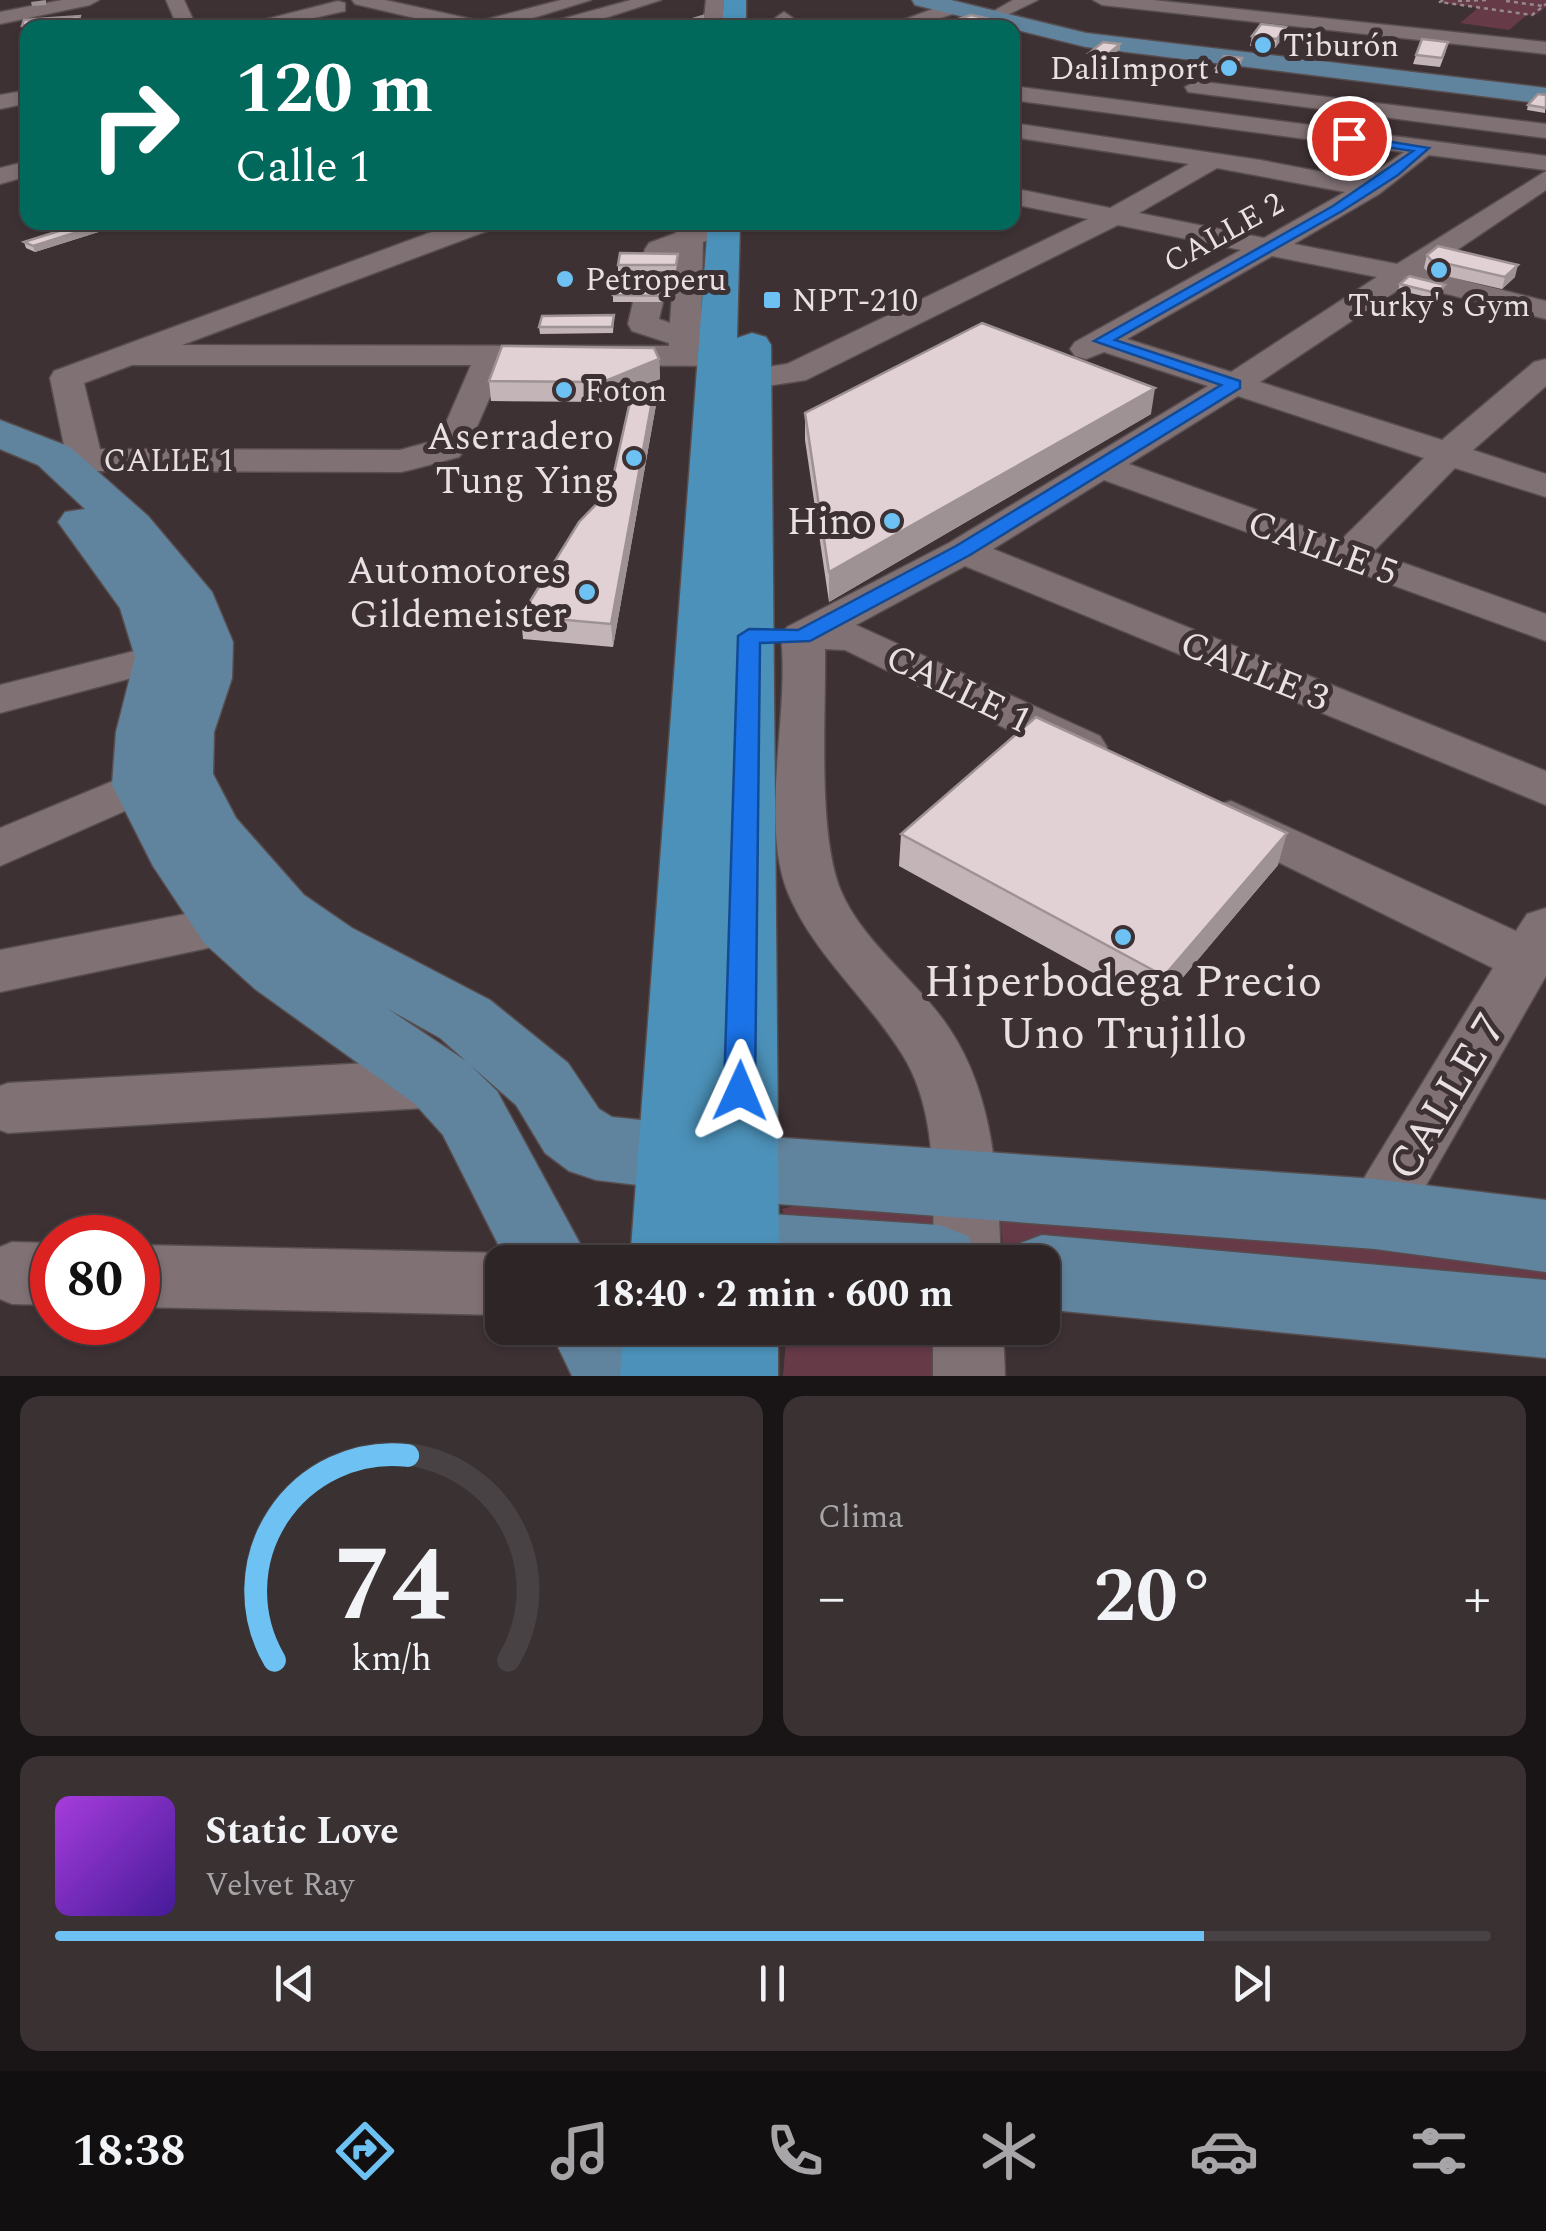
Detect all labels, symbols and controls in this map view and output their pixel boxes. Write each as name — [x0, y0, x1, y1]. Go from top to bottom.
place label: Tiburón — [1283, 22, 1399, 71]
marker: Tiburón — [1252, 34, 1274, 56]
text: 120 m — [235, 37, 433, 143]
place label: DaliImport — [1050, 45, 1209, 94]
marker: DaliImport — [1218, 57, 1240, 79]
icon: right — [70, 60, 200, 190]
pin — [1307, 96, 1392, 181]
icon: arrive — [1322, 111, 1377, 166]
text: Calle 1 — [235, 133, 371, 202]
street label: CALLE 2 — [1154, 180, 1293, 287]
place label: Petroperu — [585, 256, 726, 305]
marker: Turky's Gym — [1428, 259, 1450, 281]
marker: Petroperu — [554, 268, 576, 290]
place label: NPT-210 — [792, 277, 918, 326]
place label: Turky's Gym — [1348, 282, 1530, 331]
marker: NPT-210 — [761, 289, 783, 311]
place label: Foton — [584, 367, 667, 416]
marker: Foton — [553, 379, 575, 401]
place label: Aserradero Tung Ying — [427, 409, 614, 511]
street label: CALLE 1 — [103, 437, 235, 486]
marker: Aserradero Tung Ying — [623, 447, 645, 469]
place label: Hino — [787, 494, 872, 552]
street label: CALLE 5 — [1239, 495, 1405, 603]
marker: Hino — [881, 510, 903, 532]
place label: Automotores Gildemeister — [347, 543, 567, 645]
marker: Automotores Gildemeister — [576, 581, 598, 603]
street label: CALLE 3 — [1171, 616, 1337, 728]
street label: CALLE 1 — [875, 630, 1041, 750]
marker: Hiperbodega Precio Uno Trujillo — [1112, 926, 1134, 948]
place label: Hiperbodega Precio Uno Trujillo — [924, 948, 1322, 1069]
street label: CALLE 7 — [1370, 1000, 1524, 1194]
position arrow — [688, 1039, 792, 1143]
speed limit sign: 80 — [30, 1215, 160, 1345]
text: 18:40 · 2 min · 600 m — [592, 1266, 953, 1324]
text: Clima — [818, 1493, 904, 1542]
text: 74 — [333, 1508, 450, 1666]
text: 20° — [1094, 1541, 1215, 1655]
text: − — [818, 1557, 846, 1640]
text: + — [1463, 1557, 1491, 1640]
text: km/h — [351, 1632, 432, 1687]
text: Static Love — [205, 1803, 399, 1861]
text: Velvet Ray — [205, 1861, 354, 1910]
icon: previous — [267, 1956, 322, 2011]
icon: pause — [745, 1956, 800, 2011]
icon: next — [1224, 1956, 1279, 2011]
icon: directions — [330, 2116, 400, 2186]
icon: music — [545, 2116, 615, 2186]
icon: phone — [760, 2116, 830, 2186]
icon: climate — [974, 2116, 1044, 2186]
icon: car — [1189, 2116, 1259, 2186]
icon: filters — [1404, 2116, 1474, 2186]
text: 18:38 — [72, 2117, 185, 2186]

